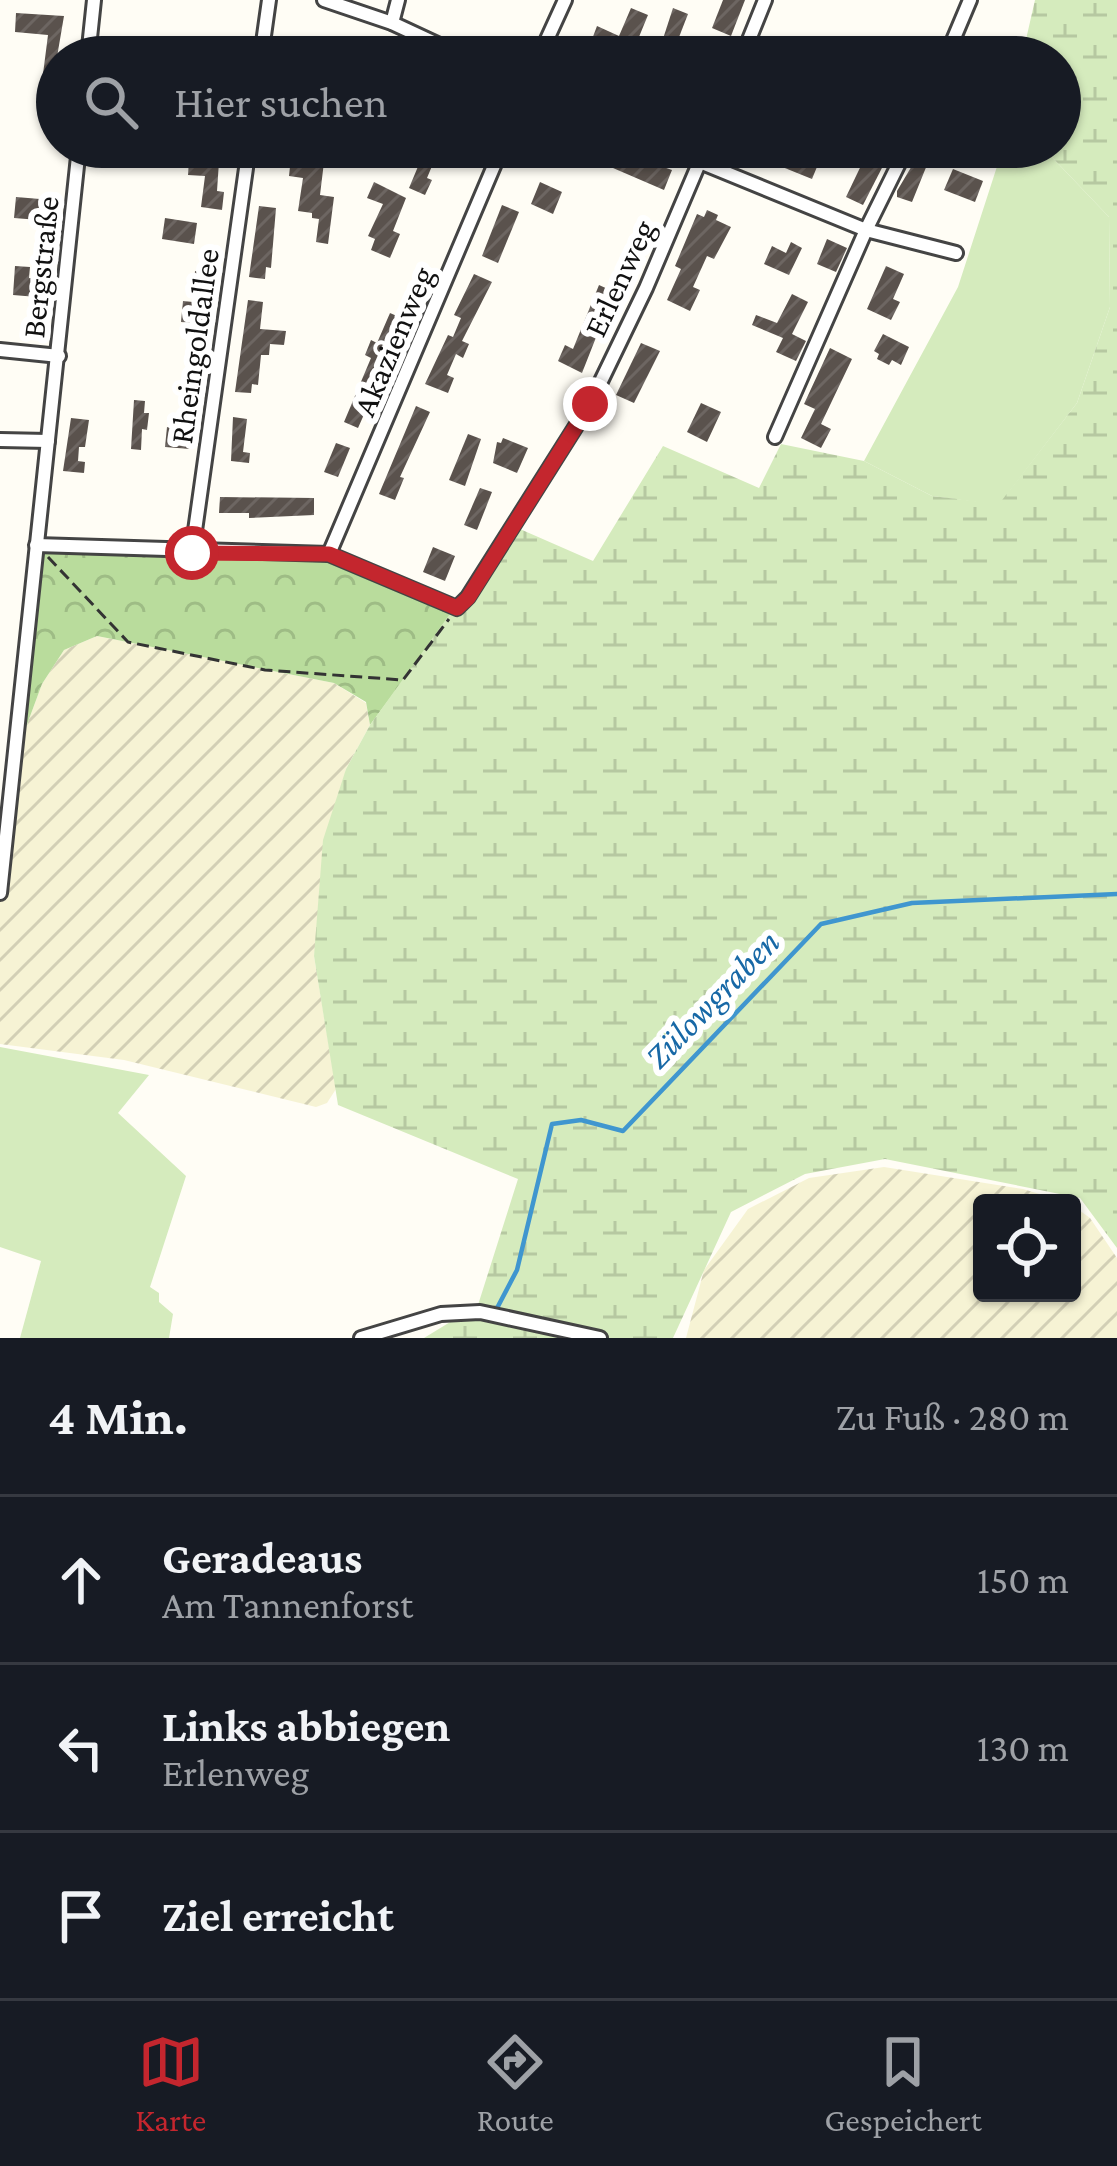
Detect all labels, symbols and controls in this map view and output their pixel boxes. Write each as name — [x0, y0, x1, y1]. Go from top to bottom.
search box — [36, 36, 1081, 168]
icon: search — [78, 69, 144, 135]
text: Hier suchen — [174, 77, 388, 127]
street label: Bergstraße — [14, 194, 66, 340]
street label: Erlenweg — [576, 214, 662, 342]
street label: Rheingoldallee — [162, 246, 226, 446]
street label: Akazienweg — [345, 261, 441, 421]
route end — [563, 377, 617, 431]
route start — [165, 526, 219, 580]
water label: Zülowgraben — [636, 922, 788, 1076]
map controls — [973, 1194, 1081, 1302]
button: locate — [973, 1194, 1081, 1302]
text: 4 Min. — [48, 1388, 188, 1445]
text: Zu Fuß · 280 m — [836, 1395, 1069, 1438]
text: Geradeaus — [162, 1533, 362, 1583]
icon: ahead — [48, 1547, 114, 1613]
text: 150 m — [977, 1558, 1069, 1601]
text: Am Tannenforst — [162, 1583, 413, 1626]
text: Links abbiegen — [162, 1701, 450, 1751]
icon: left — [48, 1715, 114, 1781]
text: 130 m — [977, 1726, 1069, 1769]
text: Erlenweg — [162, 1751, 309, 1794]
icon: arrive — [48, 1883, 114, 1949]
text: Ziel erreicht — [162, 1891, 394, 1941]
tab: Karte — [135, 2029, 206, 2138]
tab: Route — [477, 2029, 554, 2138]
tab: Gespeichert — [824, 2029, 982, 2138]

